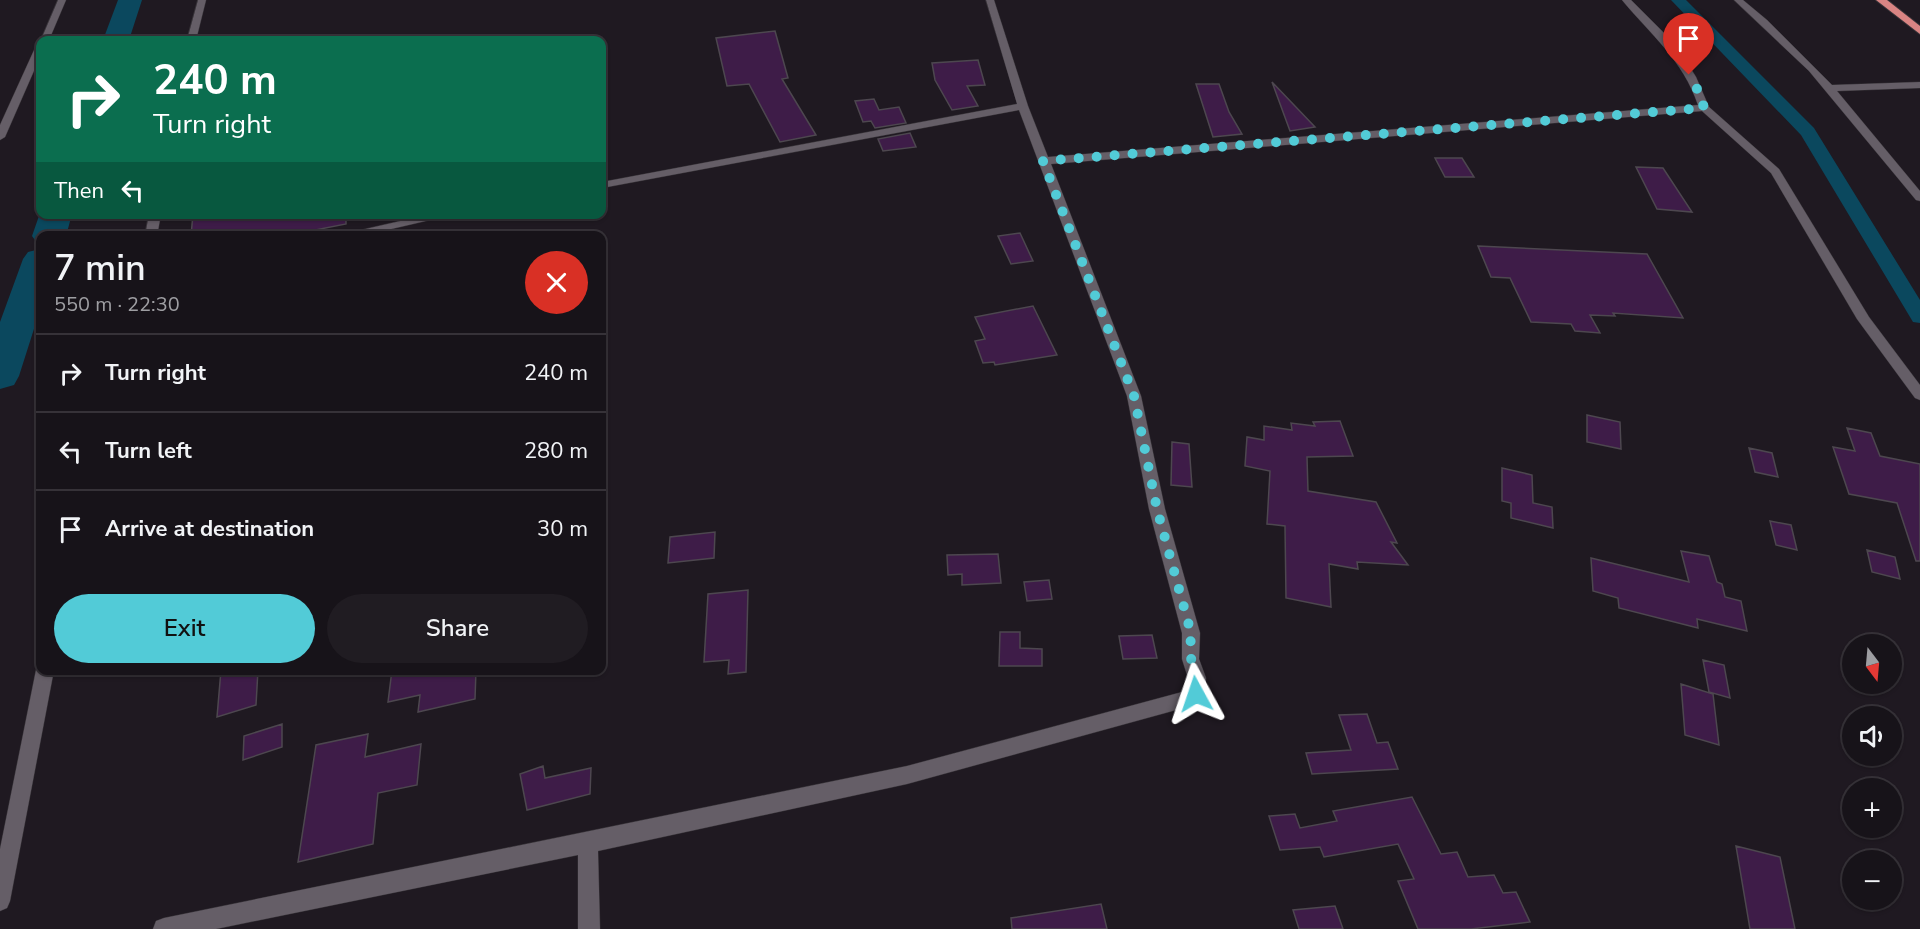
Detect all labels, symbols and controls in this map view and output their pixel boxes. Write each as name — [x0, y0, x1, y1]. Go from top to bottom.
pin — [1663, 13, 1714, 75]
icon: arrive — [1672, 22, 1705, 55]
text: 240 m — [153, 52, 277, 109]
icon: right — [54, 60, 132, 138]
text: Turn right — [153, 106, 271, 143]
icon: left — [116, 174, 149, 207]
text: Then — [54, 176, 104, 206]
text: 7 min — [54, 244, 146, 293]
button: close — [525, 251, 588, 314]
text: 550 m · 22:30 — [54, 291, 180, 318]
icon: right — [54, 357, 87, 390]
text: Turn right — [105, 358, 206, 388]
text: 240 m — [524, 358, 588, 388]
icon: left — [54, 435, 87, 468]
text: Turn left — [105, 436, 192, 466]
text: 280 m — [524, 436, 588, 466]
icon: arrive — [54, 513, 87, 546]
text: Arrive at destination — [105, 514, 314, 544]
text: 30 m — [537, 514, 588, 544]
button: Exit — [54, 594, 315, 663]
button: Share — [327, 594, 588, 663]
north arrow — [1842, 634, 1902, 694]
map controls — [1842, 634, 1902, 910]
position arrow — [1164, 662, 1228, 726]
button: sound — [1842, 706, 1902, 766]
button: + — [1842, 778, 1902, 838]
button: − — [1842, 850, 1902, 910]

